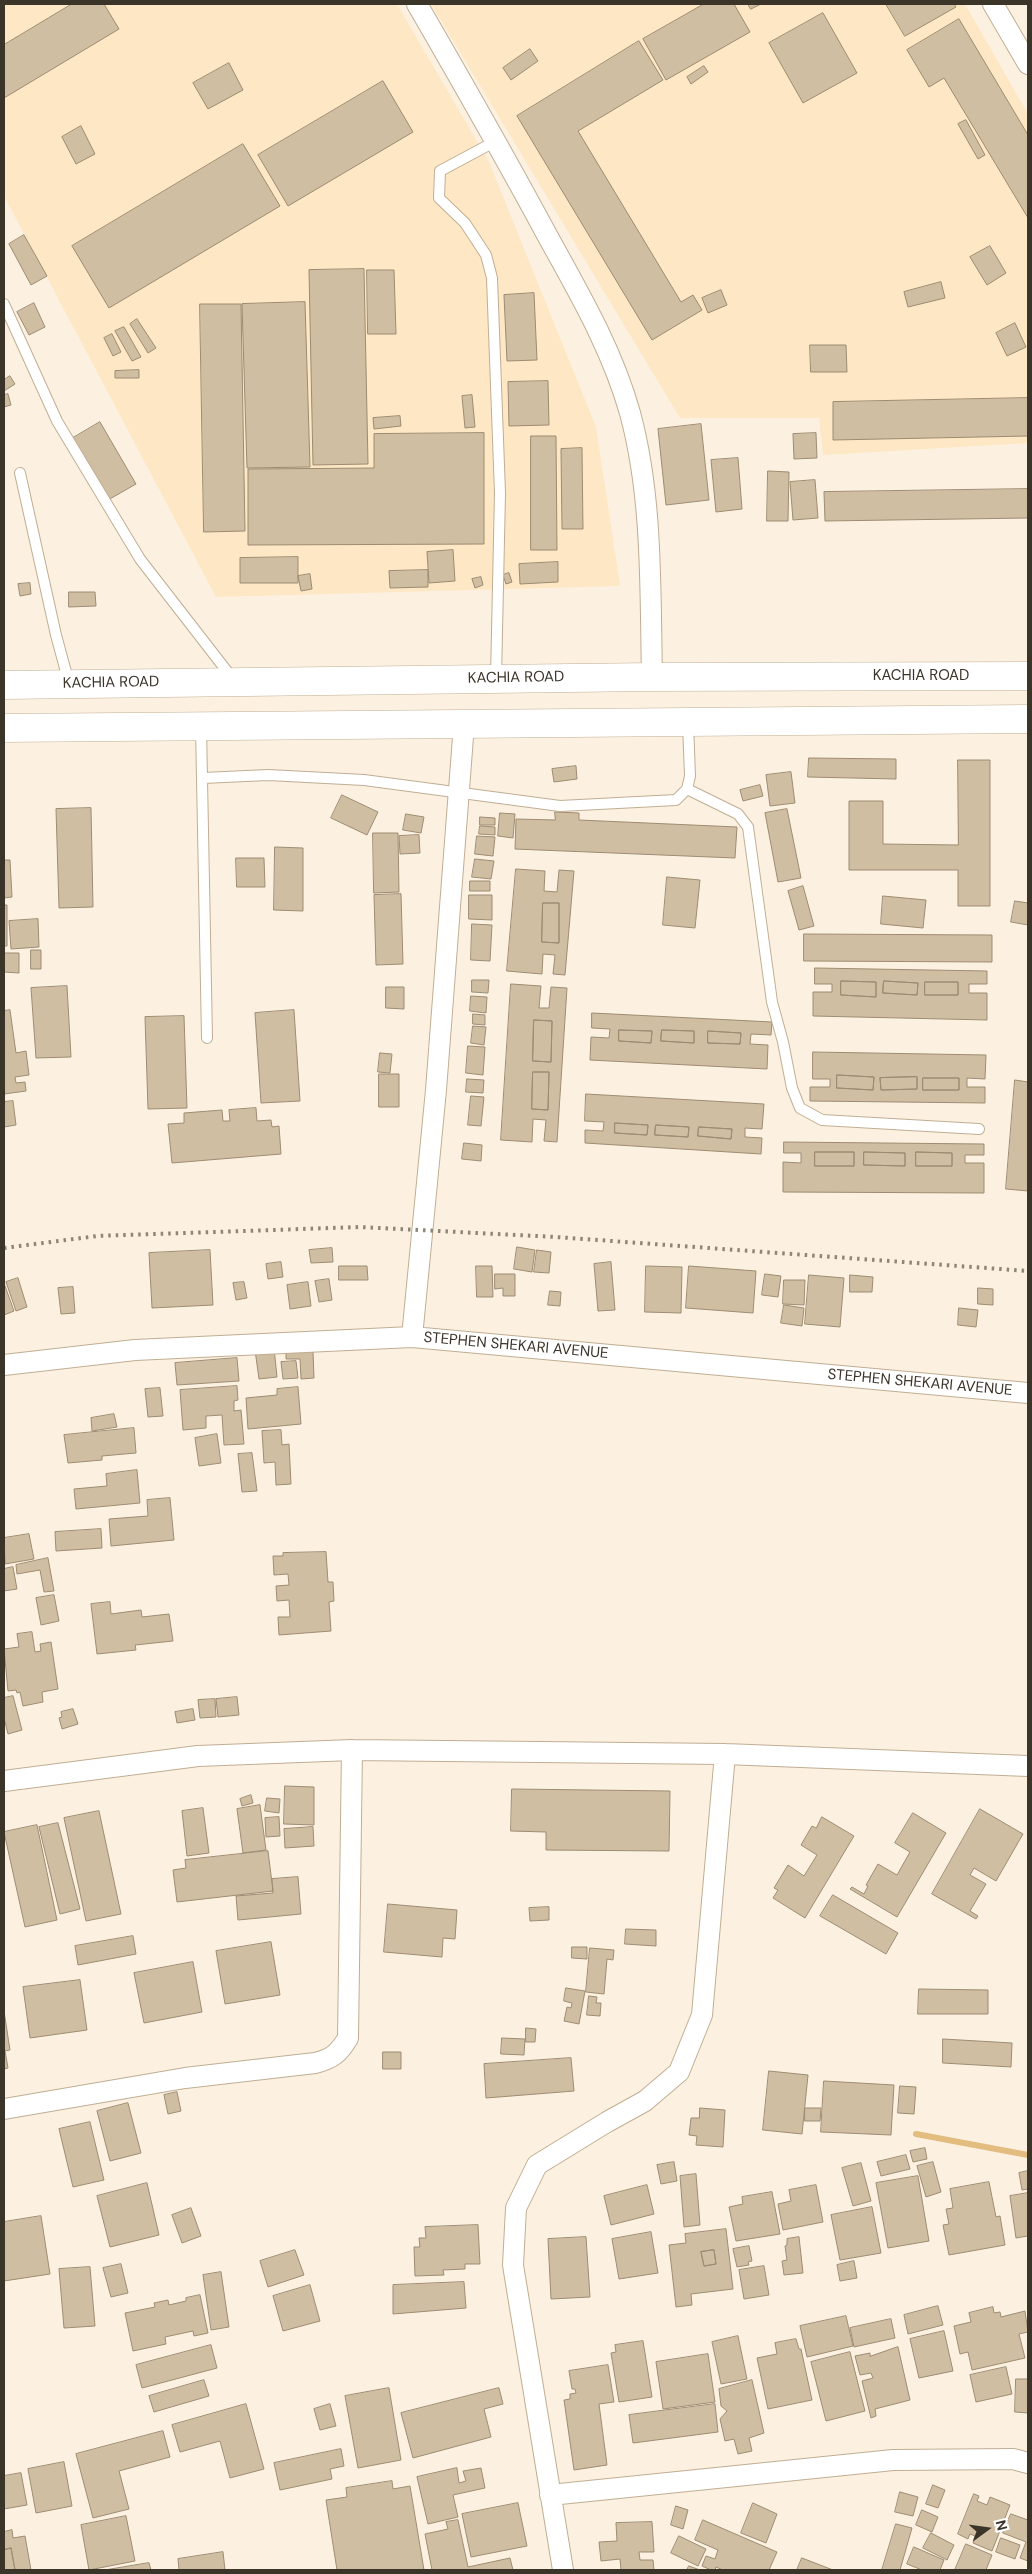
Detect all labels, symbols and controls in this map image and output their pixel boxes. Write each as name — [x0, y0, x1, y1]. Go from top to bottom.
street label: KACHIA ROAD — [873, 667, 969, 685]
street label: KACHIA ROAD — [468, 668, 564, 688]
street label: KACHIA ROAD — [63, 673, 159, 693]
street label: STEPHEN SHEKARI AVENUE — [423, 1329, 609, 1363]
street label: STEPHEN SHEKARI AVENUE — [827, 1366, 1013, 1400]
north arrow — [962, 2504, 1012, 2554]
text: N — [992, 2518, 1012, 2533]

